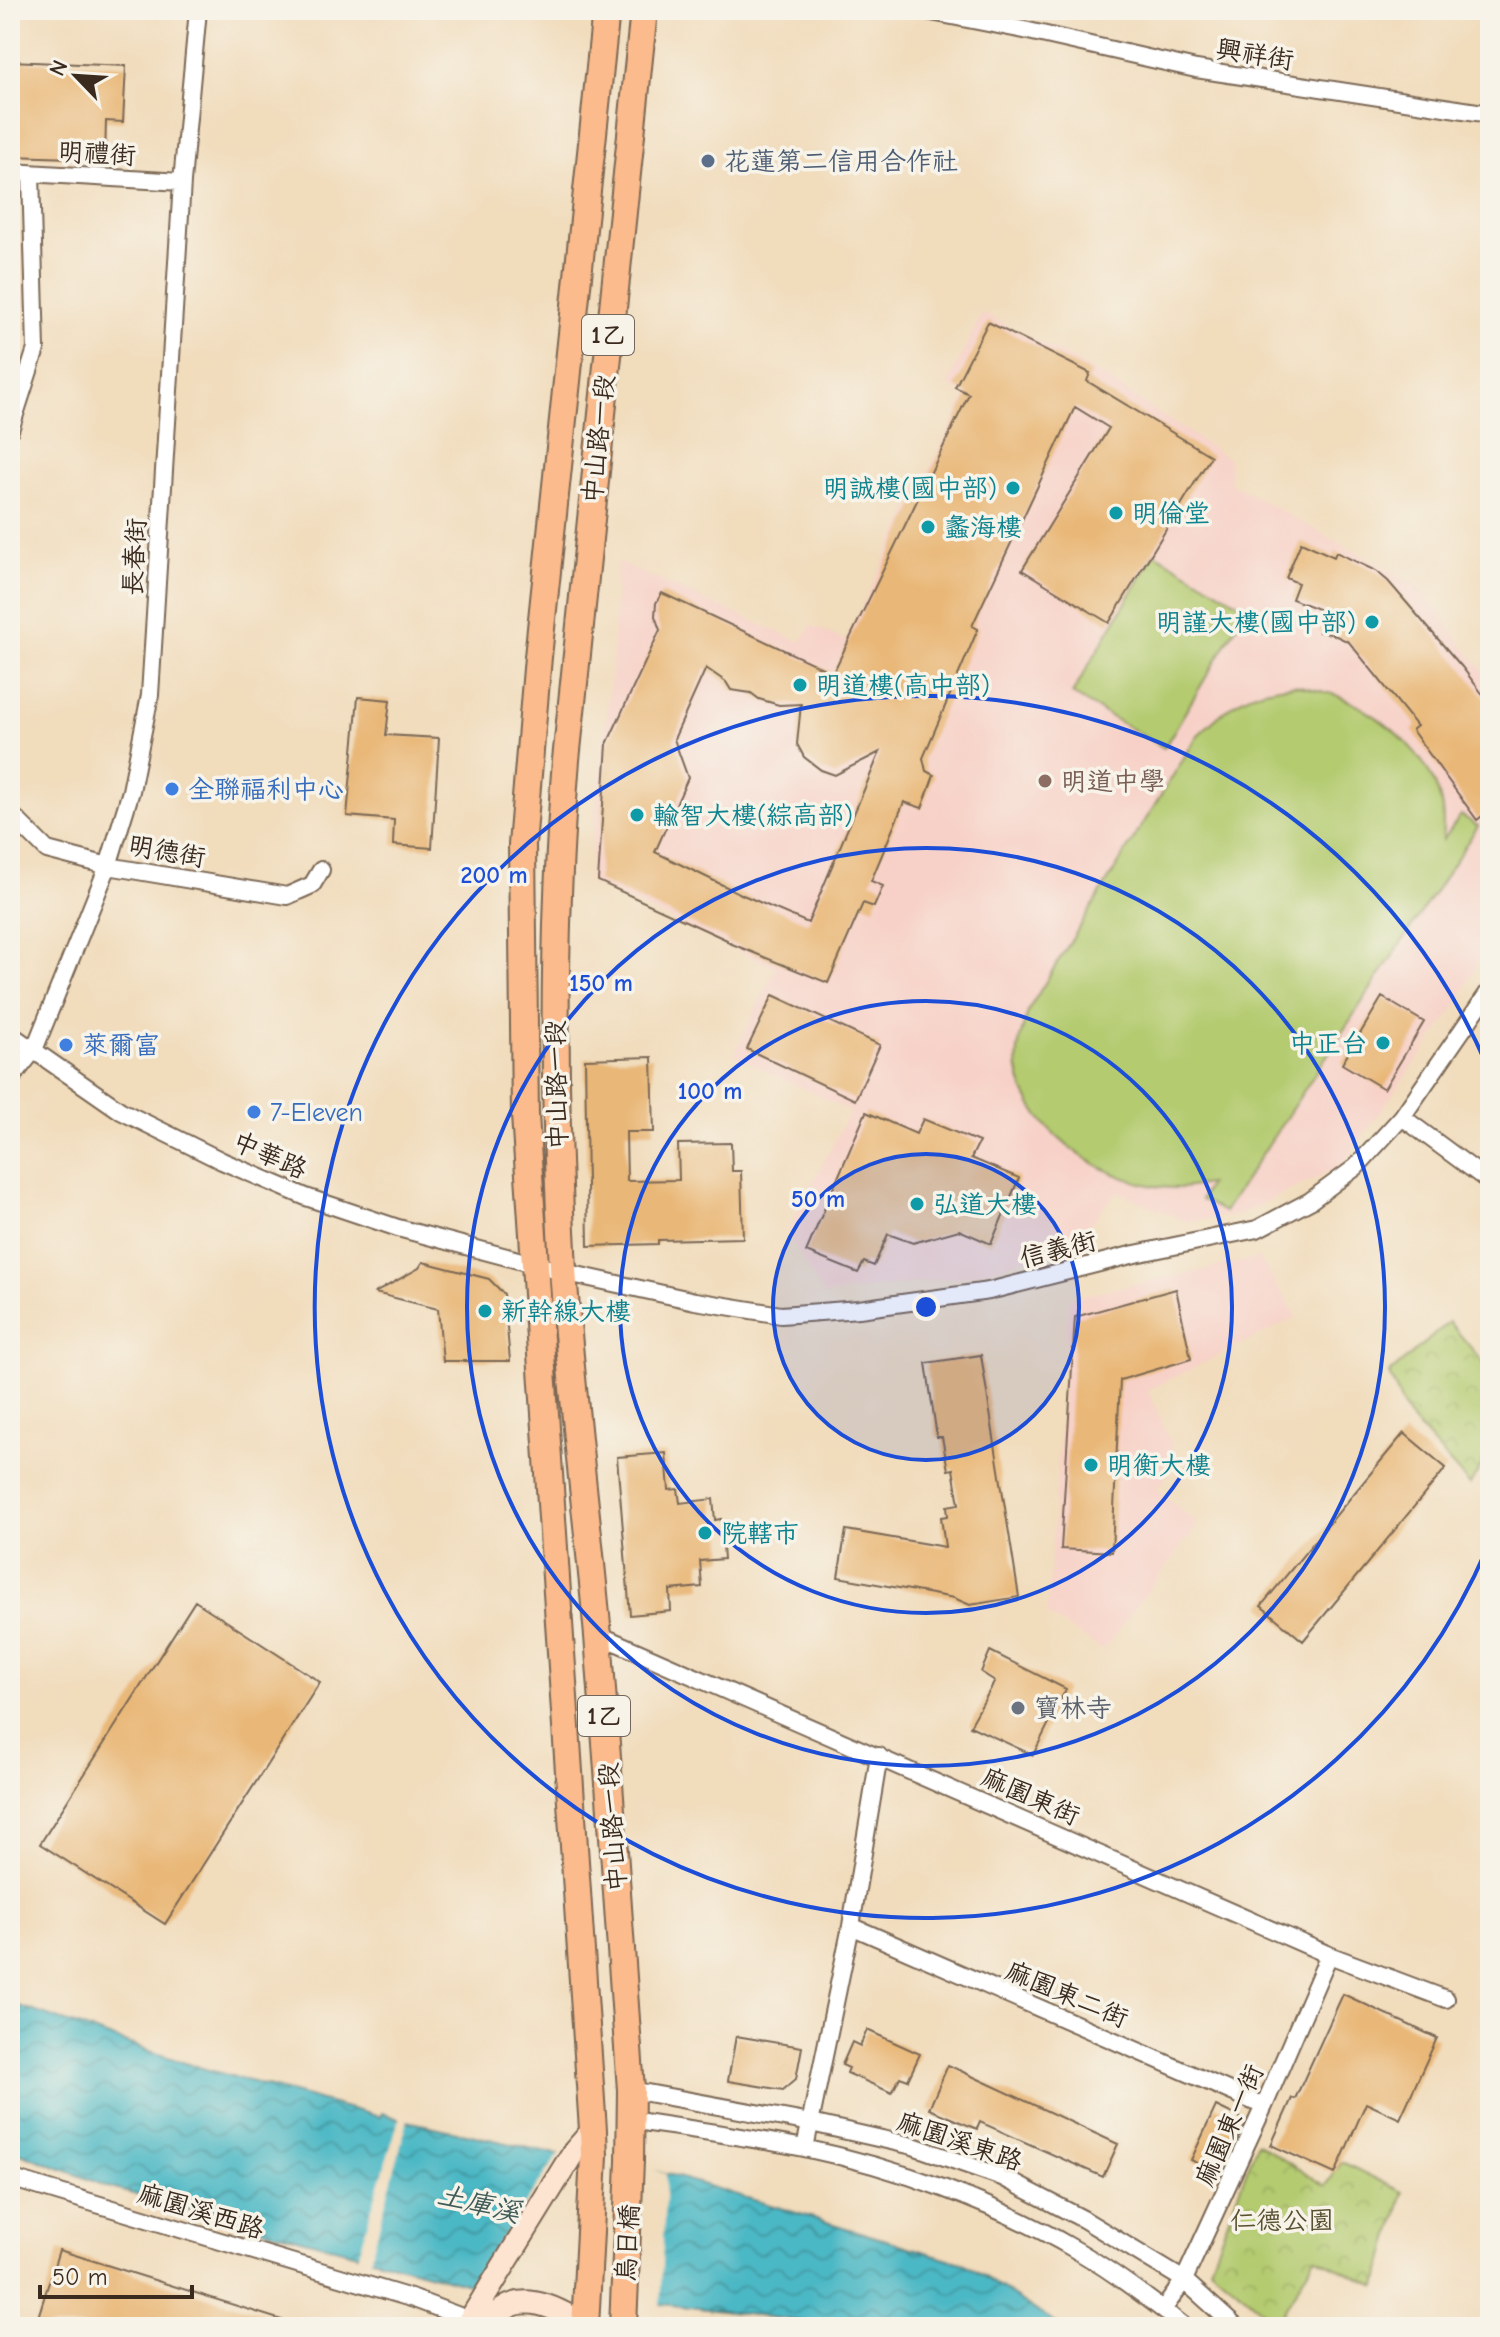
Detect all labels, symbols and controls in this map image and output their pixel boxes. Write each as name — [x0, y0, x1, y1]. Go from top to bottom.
street label: 興祥街 — [1214, 34, 1296, 76]
north arrow — [36, 36, 116, 116]
text: N — [44, 56, 74, 80]
street label: 明禮街 — [57, 137, 137, 171]
place label: 花蓮第二信用合作社 — [724, 147, 958, 177]
marker: 花蓮第二信用合作社 — [699, 152, 717, 170]
road number: 1乙 — [582, 315, 634, 355]
street label: 中山路一段 — [577, 373, 621, 505]
place label: 明誠樓(國中部) — [823, 474, 997, 504]
marker: 明誠樓(國中部) — [1004, 479, 1022, 497]
place label: 明倫堂 — [1132, 499, 1210, 529]
marker: 明倫堂 — [1107, 504, 1125, 522]
place label: 蠡海樓 — [944, 513, 1022, 543]
street label: 長春街 — [118, 517, 152, 597]
marker: 蠡海樓 — [919, 518, 937, 536]
place label: 明謹大樓(國中部) — [1156, 608, 1356, 638]
marker: 明謹大樓(國中部) — [1363, 613, 1381, 631]
place label: 明道樓(高中部) — [816, 671, 990, 701]
marker: 明道樓(高中部) — [791, 676, 809, 694]
place label: 明道中學 — [1061, 767, 1165, 797]
marker: 明道中學 — [1036, 772, 1054, 790]
place label: 全聯福利中心 — [188, 775, 344, 805]
marker: 全聯福利中心 — [163, 780, 181, 798]
place label: 輸智大樓(綜高部) — [653, 801, 853, 831]
marker: 輸智大樓(綜高部) — [628, 806, 646, 824]
street label: 明德街 — [126, 830, 208, 874]
text: 200 m — [460, 861, 528, 889]
text: 150 m — [569, 969, 633, 997]
street label: 中山路一段 — [541, 1020, 573, 1150]
place label: 中正台 — [1289, 1029, 1367, 1059]
place label: 萊爾富 — [82, 1031, 160, 1061]
marker: 中正台 — [1374, 1034, 1392, 1052]
marker: 萊爾富 — [57, 1036, 75, 1054]
text: 100 m — [678, 1077, 742, 1105]
place label: 7-Eleven — [270, 1098, 363, 1128]
marker: 7-Eleven — [245, 1103, 263, 1121]
street label: 中華路 — [228, 1126, 311, 1185]
text: 50 m — [791, 1185, 845, 1213]
place label: 弘道大樓 — [933, 1190, 1037, 1220]
marker: 弘道大樓 — [908, 1195, 926, 1213]
street label: 信義街 — [1017, 1226, 1100, 1274]
centre of rings — [912, 1293, 940, 1321]
place label: 新幹線大樓 — [501, 1297, 631, 1327]
marker: 新幹線大樓 — [476, 1302, 494, 1320]
place label: 明衡大樓 — [1107, 1451, 1211, 1481]
marker: 明衡大樓 — [1082, 1456, 1100, 1474]
place label: 院轄市 — [721, 1519, 799, 1549]
marker: 院轄市 — [696, 1524, 714, 1542]
place label: 寶林寺 — [1034, 1694, 1112, 1724]
road number: 1乙 — [578, 1696, 630, 1736]
marker: 寶林寺 — [1009, 1699, 1027, 1717]
street label: 中山路一段 — [593, 1761, 632, 1893]
street label: 麻園東街 — [977, 1762, 1084, 1832]
street label: 麻園東二街 — [1001, 1956, 1132, 2034]
street label: 麻園東一街 — [1190, 2060, 1270, 2191]
street label: 麻園溪東路 — [893, 2107, 1026, 2177]
street label: 麻園溪西路 — [134, 2179, 267, 2245]
water label: 土庫溪 — [434, 2179, 525, 2229]
street label: 烏日橋 — [611, 2203, 645, 2283]
park label: 仁德公園 — [1230, 2206, 1334, 2236]
scale bar — [40, 2249, 192, 2299]
text: 50 m — [52, 2263, 108, 2291]

